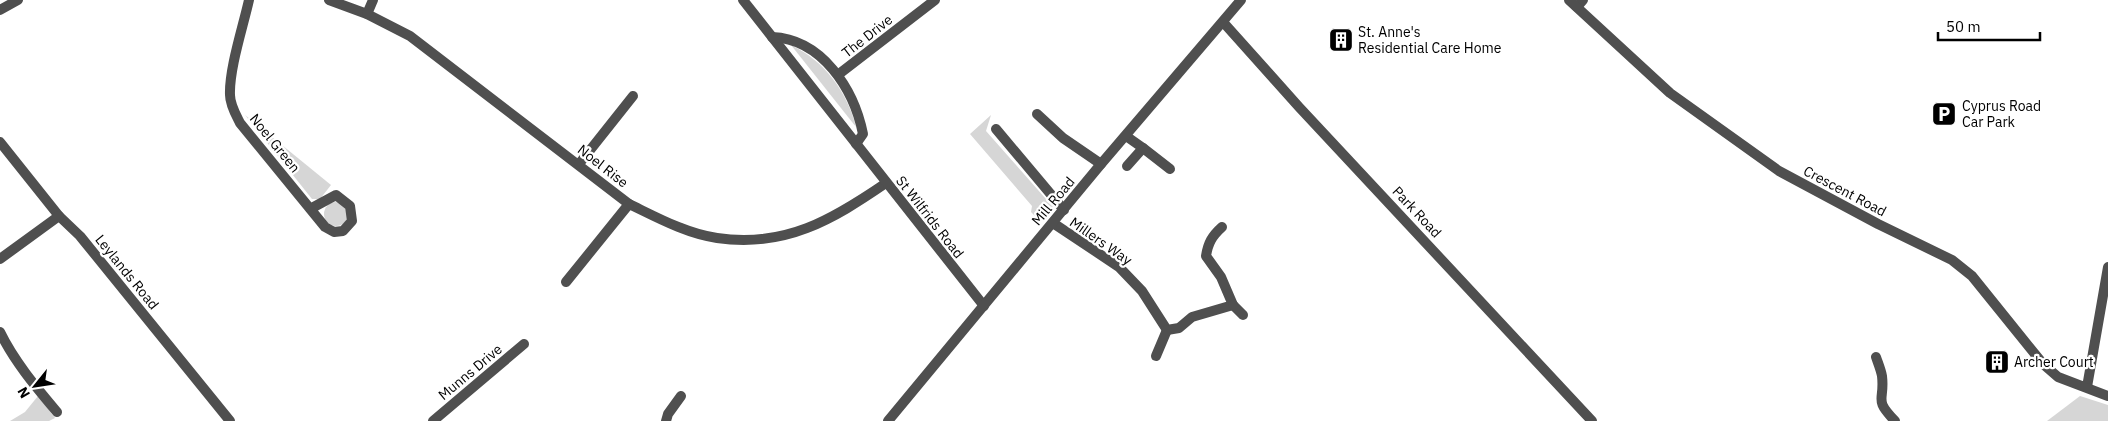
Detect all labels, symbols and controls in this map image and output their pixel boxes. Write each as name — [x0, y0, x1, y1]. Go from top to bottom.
street label: The Drive — [838, 10, 896, 61]
scale bar — [1938, 10, 2040, 42]
text: 50 m — [1946, 17, 1981, 36]
place label: St. Anne's Residential Care Home — [1358, 23, 1502, 57]
building icon: St. Anne's Residential Care Home — [1328, 27, 1354, 53]
place label: Cyprus Road Car Park — [1962, 97, 2041, 131]
parking icon: Cyprus Road Car Park — [1931, 101, 1957, 127]
street label: Noel Green — [246, 110, 304, 176]
street label: Noel Rise — [574, 141, 632, 192]
street label: Crescent Road — [1800, 162, 1890, 220]
street label: St Wilfrids Road — [892, 172, 968, 262]
street label: Mill Road — [1027, 173, 1079, 229]
street label: Park Road — [1389, 183, 1445, 241]
street label: Millers Way — [1066, 213, 1136, 269]
street label: Leylands Road — [91, 231, 163, 313]
street label: Munns Drive — [434, 340, 506, 404]
building icon: Archer Court — [1984, 349, 2010, 375]
place label: Archer Court — [2014, 353, 2094, 371]
north arrow — [10, 361, 60, 411]
text: N — [13, 384, 34, 401]

